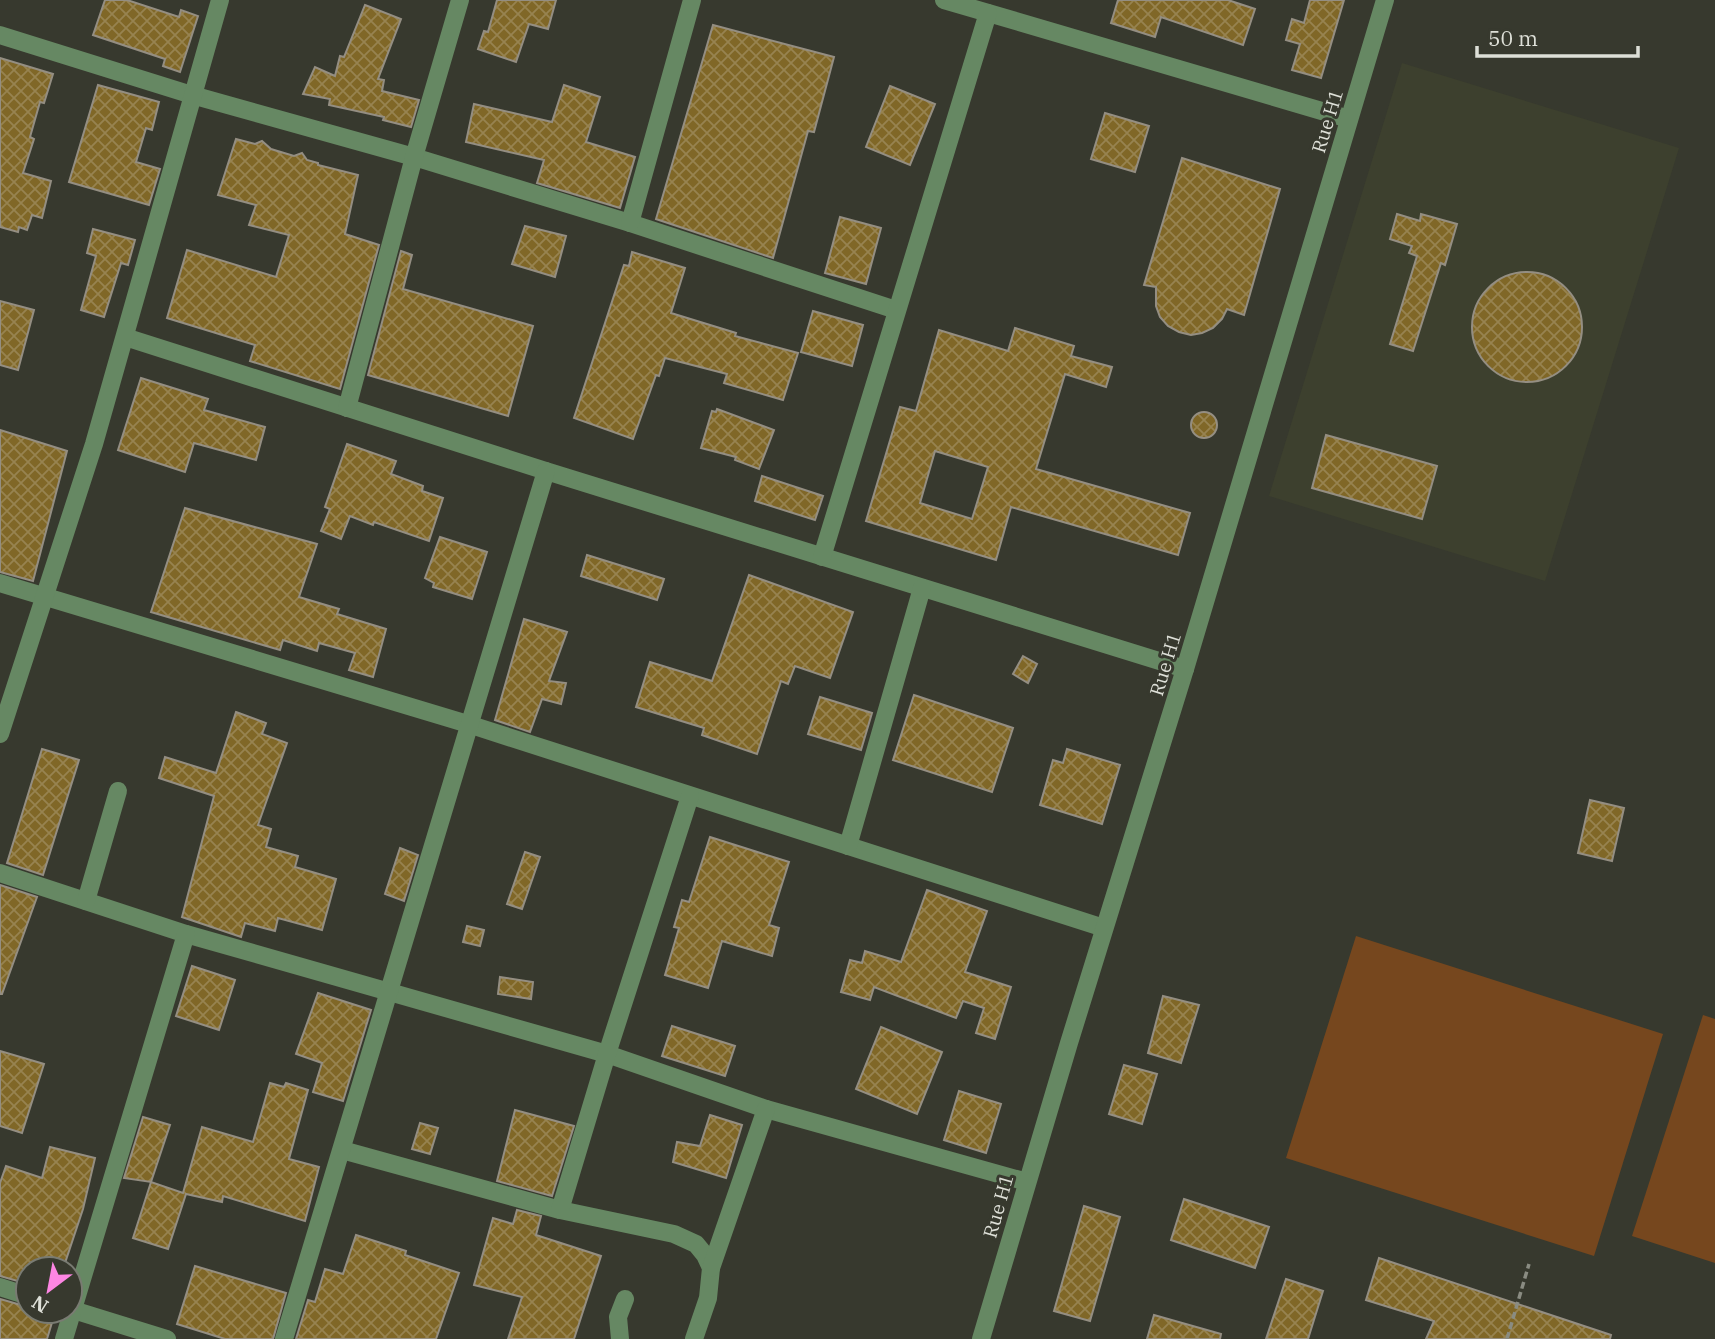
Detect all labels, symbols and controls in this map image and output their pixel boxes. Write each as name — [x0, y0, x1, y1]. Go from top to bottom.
scale bar — [1477, 14, 1638, 58]
text: 50 m — [1488, 24, 1538, 52]
street label: Rue H1 — [1306, 86, 1348, 156]
street label: Rue H1 — [1144, 629, 1186, 699]
street label: Rue H1 — [977, 1171, 1019, 1241]
north arrow — [14, 1255, 84, 1325]
text: N — [27, 1290, 53, 1319]

